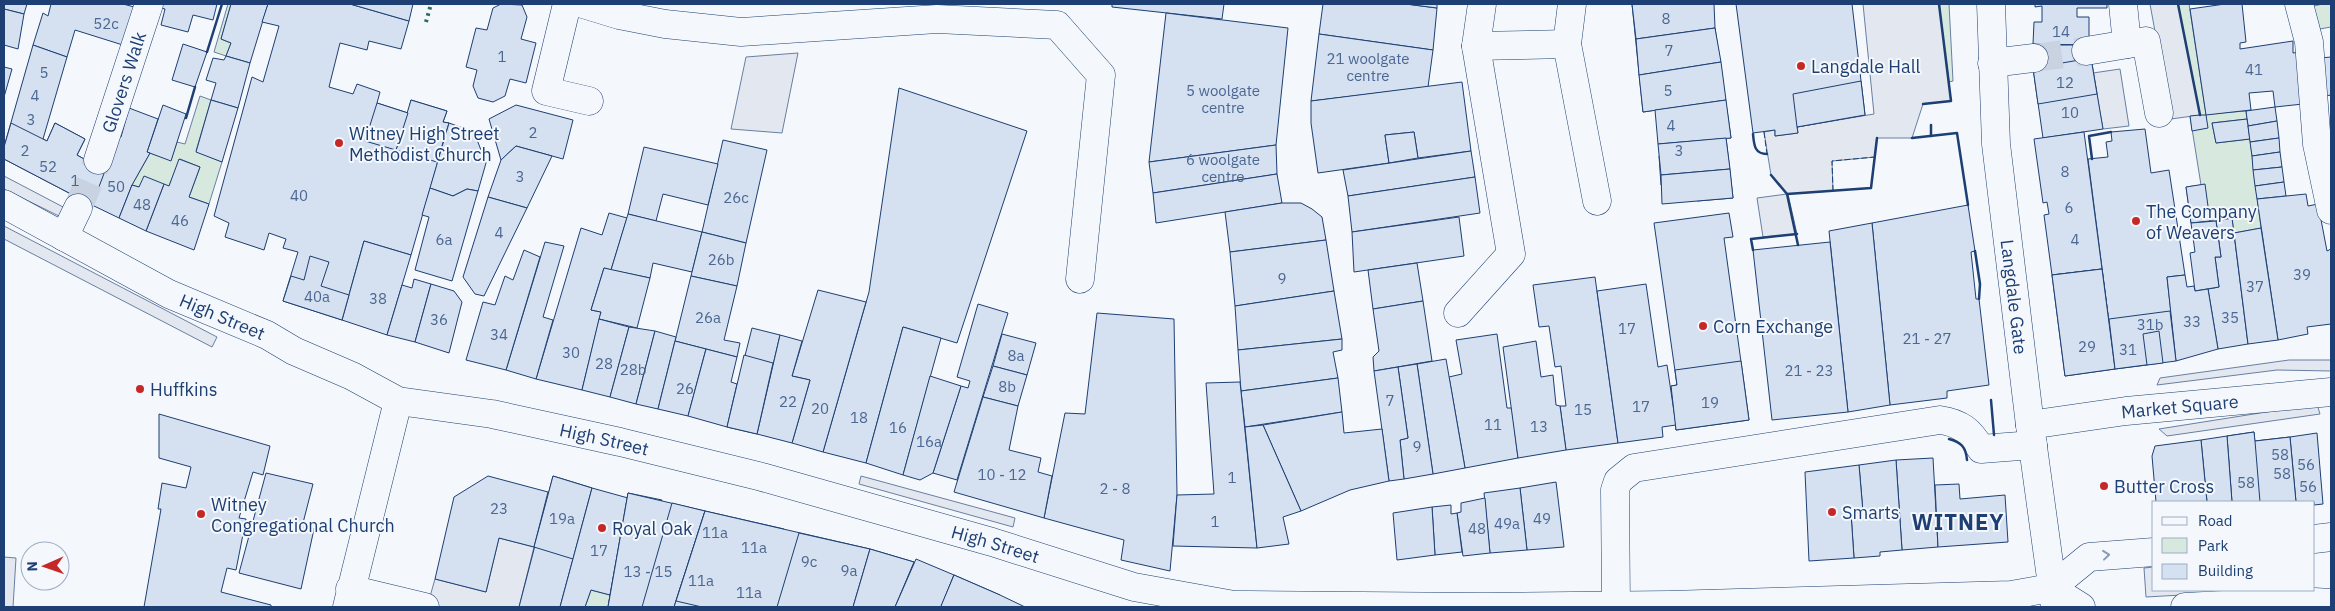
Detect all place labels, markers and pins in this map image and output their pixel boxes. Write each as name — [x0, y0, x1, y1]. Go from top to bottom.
place label: Langdale Hall — [1811, 55, 1920, 78]
marker: Langdale Hall — [1795, 60, 1807, 72]
place label: Witney High Street Methodist Church — [349, 122, 500, 166]
marker: Witney High Street Methodist Church — [333, 137, 345, 149]
place label: The Company of Weavers — [2146, 200, 2257, 244]
marker: The Company of Weavers — [2130, 215, 2142, 227]
place label: Corn Exchange — [1713, 315, 1833, 338]
marker: Corn Exchange — [1697, 320, 1709, 332]
place label: Huffkins — [150, 378, 218, 401]
marker: Huffkins — [134, 383, 146, 395]
place label: Butter Cross — [2114, 475, 2214, 498]
marker: Butter Cross — [2098, 480, 2110, 492]
place label: Witney Congregational Church — [211, 493, 395, 537]
place label: Smarts — [1842, 501, 1900, 524]
marker: Smarts — [1826, 506, 1838, 518]
marker: Witney Congregational Church — [195, 508, 207, 520]
place label: Royal Oak — [612, 517, 693, 540]
marker: Royal Oak — [596, 522, 608, 534]

